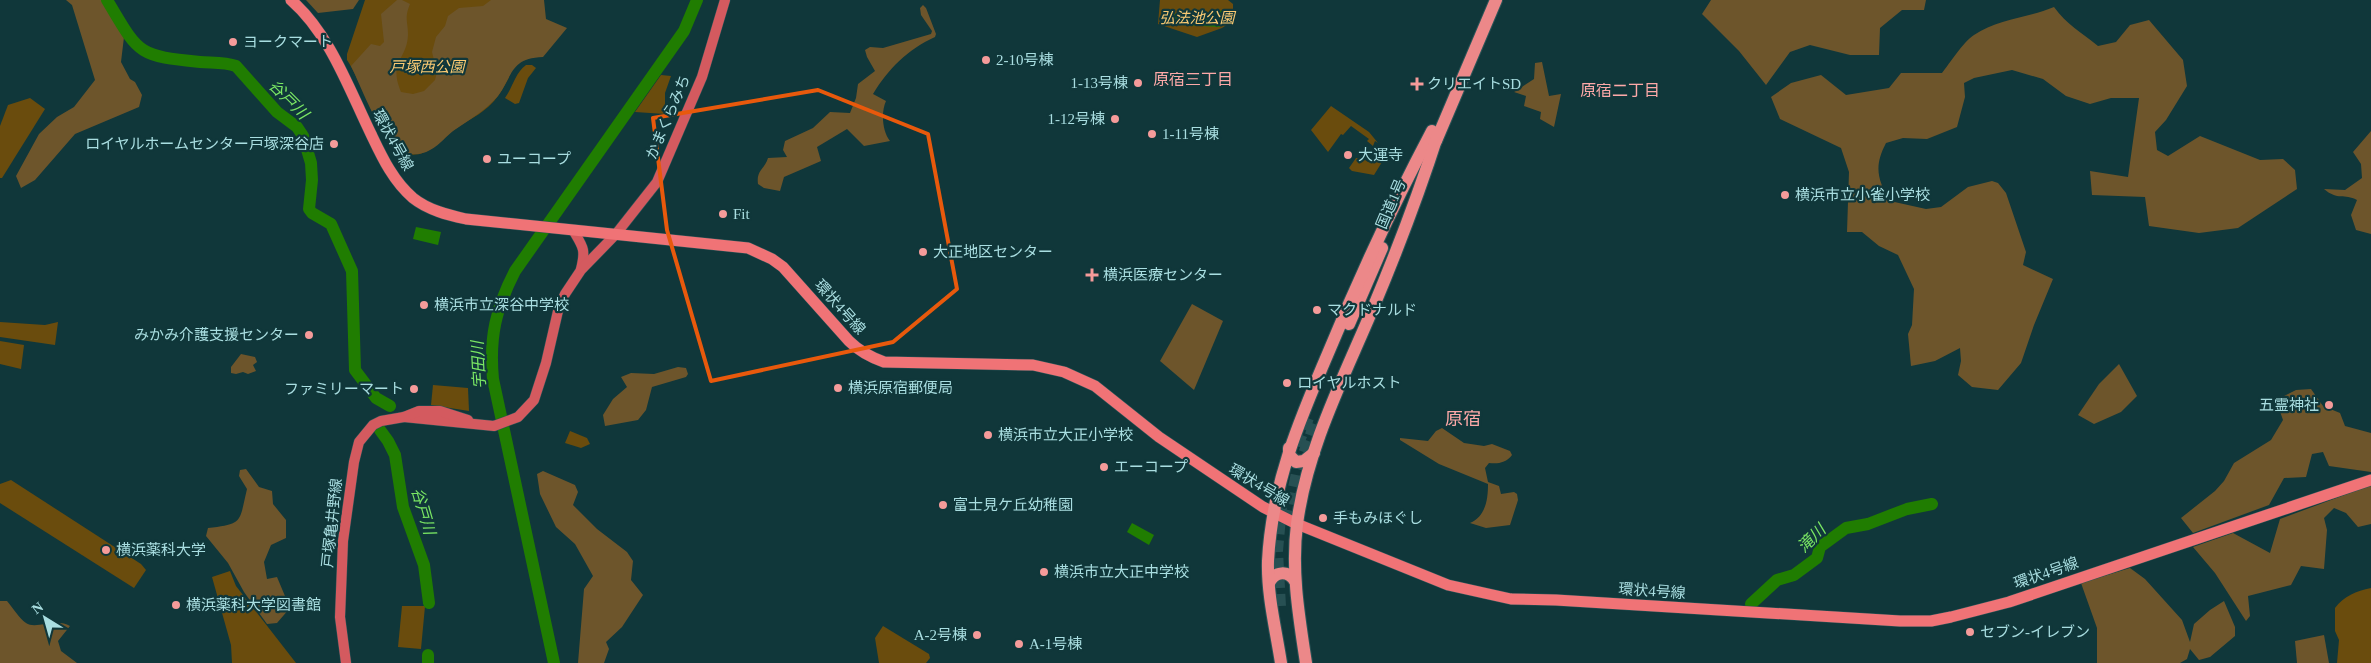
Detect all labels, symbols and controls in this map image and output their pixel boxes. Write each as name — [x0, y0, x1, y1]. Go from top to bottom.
park label: 弘法池公園 — [1159, 10, 1236, 26]
place label: ヨークマート — [243, 34, 333, 50]
marker: ヨークマート — [227, 36, 239, 48]
place label: 2-10号棟 — [996, 51, 1054, 68]
marker: 2-10号棟 — [980, 54, 992, 66]
park label: 戸塚西公園 — [389, 59, 466, 75]
district label: 原宿三丁目 — [1153, 71, 1233, 88]
street label: かまくらみち — [643, 72, 693, 162]
place label: 1-13号棟 — [1071, 74, 1128, 91]
water label: 谷戸川 — [266, 76, 313, 124]
place label: クリエイトSD — [1427, 76, 1521, 92]
marker: 1-13号棟 — [1132, 77, 1144, 89]
marker: クリエイトSD — [1411, 78, 1423, 90]
district label: 原宿二丁目 — [1580, 82, 1660, 99]
street label: 環状4号線 — [370, 106, 417, 173]
place label: 1-12号棟 — [1048, 110, 1105, 127]
marker: 1-12号棟 — [1109, 113, 1121, 125]
place label: 1-11号棟 — [1162, 125, 1219, 142]
marker: 1-11号棟 — [1146, 128, 1158, 140]
place label: ロイヤルホームセンター戸塚深谷店 — [85, 136, 324, 152]
marker: ロイヤルホームセンター戸塚深谷店 — [328, 138, 340, 150]
place label: 大運寺 — [1358, 147, 1403, 163]
marker: 大運寺 — [1342, 149, 1354, 161]
place label: ユーコープ — [497, 151, 571, 167]
marker: ユーコープ — [481, 153, 493, 165]
street label: 国道1号 — [1373, 177, 1409, 231]
place label: 横浜市立小雀小学校 — [1795, 187, 1930, 203]
marker: 横浜市立小雀小学校 — [1779, 189, 1791, 201]
place label: Fit — [733, 206, 751, 222]
marker: Fit — [717, 208, 729, 220]
place label: 大正地区センター — [933, 244, 1053, 260]
marker: 大正地区センター — [917, 246, 929, 258]
place label: 横浜医療センター — [1103, 267, 1223, 283]
marker: 横浜医療センター — [1085, 268, 1099, 282]
street label: 環状4号線 — [811, 276, 869, 337]
place label: 横浜市立深谷中学校 — [434, 297, 569, 313]
marker: 横浜市立深谷中学校 — [418, 299, 430, 311]
place label: マクドナルド — [1327, 302, 1417, 318]
marker: マクドナルド — [1311, 304, 1323, 316]
place label: みかみ介護支援センター — [134, 327, 299, 343]
marker: みかみ介護支援センター — [303, 329, 315, 341]
water label: 宇田川 — [469, 339, 488, 389]
place label: ロイヤルホスト — [1297, 375, 1402, 391]
marker: ロイヤルホスト — [1281, 377, 1293, 389]
place label: 横浜原宿郵便局 — [848, 380, 953, 396]
place label: ファミリーマート — [284, 381, 404, 397]
marker: 横浜原宿郵便局 — [832, 382, 844, 394]
marker: ファミリーマート — [408, 383, 420, 395]
place label: 五霊神社 — [2259, 397, 2319, 413]
marker: 五霊神社 — [2323, 399, 2335, 411]
district label: 原宿 — [1445, 409, 1481, 429]
place label: 横浜市立大正小学校 — [998, 427, 1133, 443]
marker: 横浜市立大正小学校 — [982, 429, 994, 441]
place label: エーコープ — [1114, 459, 1188, 475]
street label: 環状4号線 — [1226, 460, 1293, 509]
marker: エーコープ — [1098, 461, 1110, 473]
street label: 戸塚亀井野線 — [318, 477, 345, 569]
water label: 谷戸川 — [409, 486, 439, 538]
place label: 富士見ケ丘幼稚園 — [953, 497, 1073, 513]
marker: 富士見ケ丘幼稚園 — [937, 499, 949, 511]
place label: 手もみほぐし — [1333, 510, 1423, 526]
marker: 手もみほぐし — [1317, 512, 1329, 524]
water label: 滝川 — [1794, 520, 1830, 556]
place label: 横浜薬科大学 — [116, 542, 206, 558]
marker: 横浜薬科大学 — [100, 544, 112, 556]
street label: 環状4号線 — [2011, 553, 2081, 592]
place label: 横浜市立大正中学校 — [1054, 564, 1189, 580]
marker: 横浜市立大正中学校 — [1038, 566, 1050, 578]
street label: 環状4号線 — [1618, 580, 1686, 601]
north arrow — [20, 593, 70, 643]
place label: 横浜薬科大学図書館 — [186, 597, 321, 613]
text: N — [29, 599, 46, 617]
marker: 横浜薬科大学図書館 — [170, 599, 182, 611]
place label: セブン-イレブン — [1980, 624, 2090, 640]
place label: A-2号棟 — [914, 626, 967, 643]
marker: セブン-イレブン — [1964, 626, 1976, 638]
marker: A-2号棟 — [971, 629, 983, 641]
place label: A-1号棟 — [1029, 635, 1082, 652]
marker: A-1号棟 — [1013, 638, 1025, 650]

